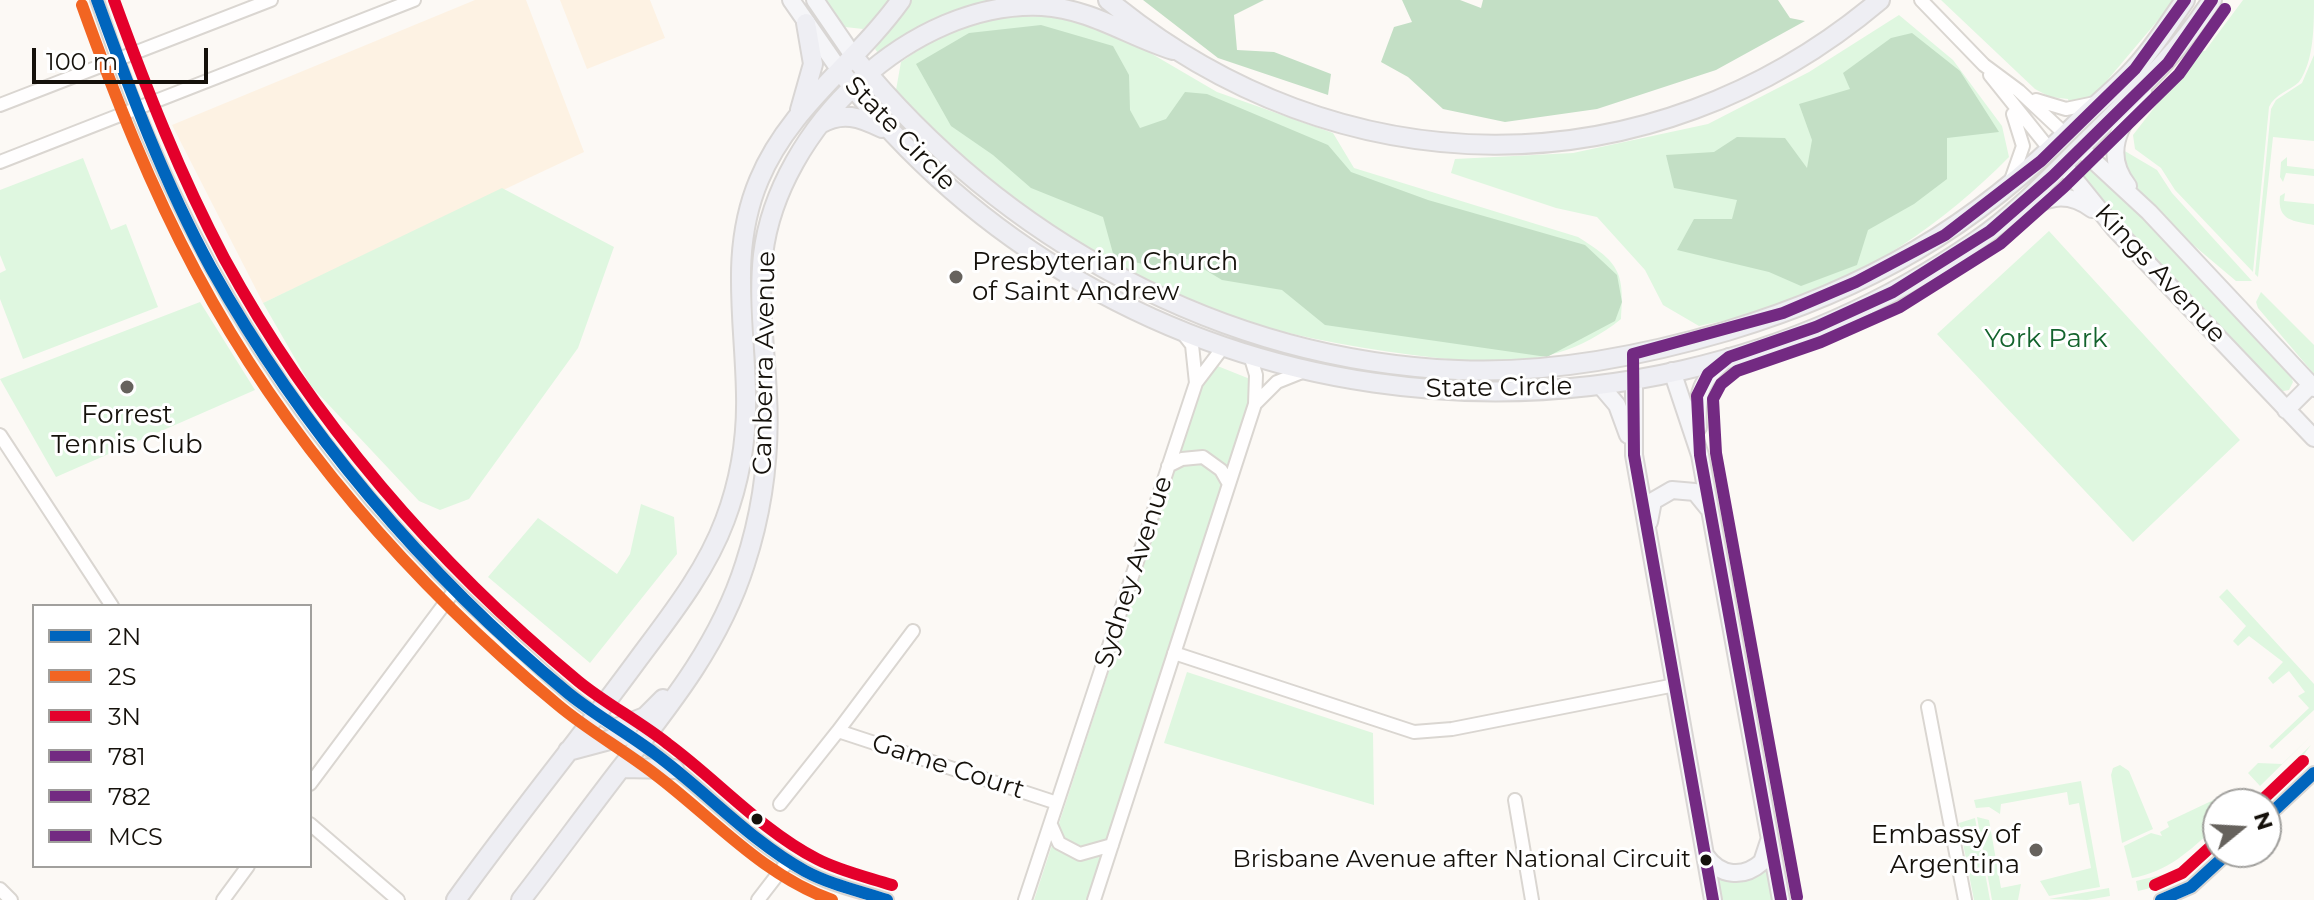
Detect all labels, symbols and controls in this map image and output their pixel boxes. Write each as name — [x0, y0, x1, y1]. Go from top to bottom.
scale bar — [36, 32, 212, 82]
text: 100 m — [46, 47, 118, 76]
street label: State Circle — [838, 70, 962, 198]
street label: Kings Avenue — [2088, 198, 2232, 350]
place label: Presbyterian Church of Saint Andrew — [972, 246, 1238, 308]
street label: Canberra Avenue — [747, 251, 783, 475]
marker: Presbyterian Church of Saint Andrew — [947, 268, 965, 286]
park label: York Park — [1984, 323, 2108, 355]
street label: State Circle — [1425, 371, 1573, 405]
marker: Forrest Tennis Club — [118, 378, 136, 396]
place label: Forrest Tennis Club — [51, 399, 203, 460]
street label: Sydney Avenue — [1088, 472, 1180, 672]
legend — [32, 604, 312, 868]
text: 2N — [108, 622, 141, 651]
text: 2S — [108, 662, 136, 691]
text: 3N — [108, 702, 141, 731]
street label: Game Court — [868, 728, 1028, 806]
text: 781 — [108, 742, 146, 771]
text: 782 — [108, 782, 151, 811]
north arrow — [2202, 788, 2282, 868]
text: N — [2248, 808, 2279, 834]
unlabelled marker — [749, 811, 765, 827]
place label: Embassy of Argentina — [1871, 819, 2020, 880]
text: MCS — [108, 822, 163, 851]
marker: Embassy of Argentina — [2027, 841, 2045, 859]
place label: Brisbane Avenue after National Circuit — [1233, 846, 1691, 874]
marker: Brisbane Avenue after National Circuit — [1698, 852, 1714, 868]

